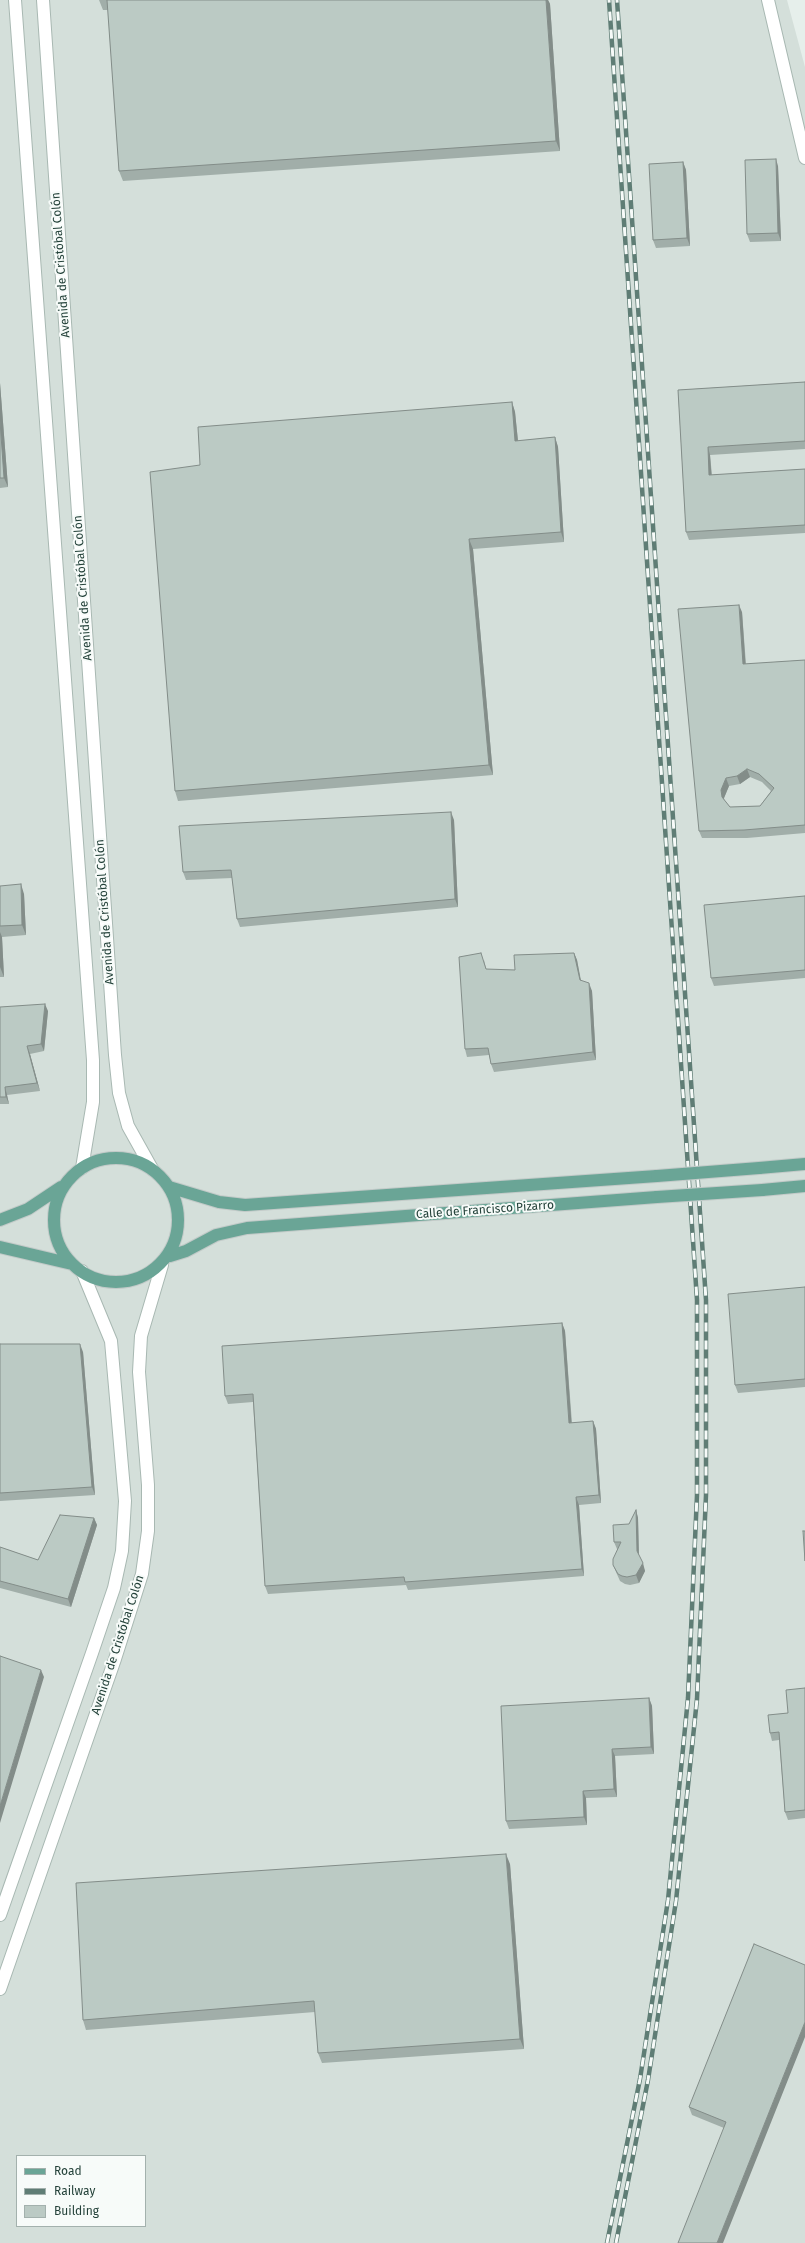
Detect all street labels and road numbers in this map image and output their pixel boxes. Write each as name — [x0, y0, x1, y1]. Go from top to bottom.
street label: Avenida de Cristóbal Colón — [49, 192, 73, 338]
street label: Avenida de Cristóbal Colón — [71, 515, 95, 661]
street label: Avenida de Cristóbal Colón — [93, 839, 117, 985]
street label: Calle de Francisco Pizarro — [416, 1198, 554, 1222]
street label: Avenida de Cristóbal Colón — [89, 1573, 147, 1717]

